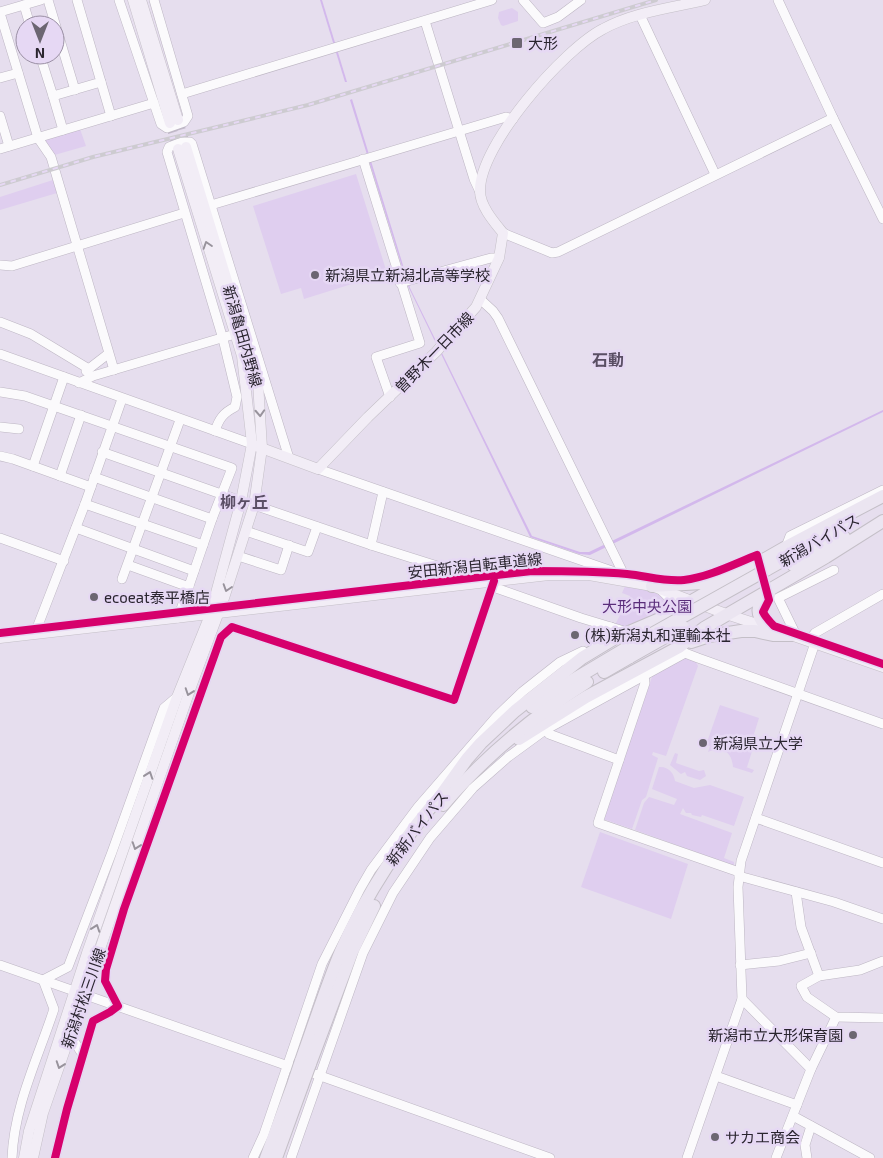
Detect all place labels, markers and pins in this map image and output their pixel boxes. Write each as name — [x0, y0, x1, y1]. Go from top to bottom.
place label: 大形 — [528, 34, 558, 52]
marker: 大形 — [510, 36, 524, 50]
place label: 新潟県立新潟北高等学校 — [325, 266, 490, 284]
marker: 新潟県立新潟北高等学校 — [309, 269, 321, 281]
place label: ecoeat泰平橋店 — [104, 588, 210, 606]
marker: ecoeat泰平橋店 — [88, 591, 100, 603]
place label: (株)新潟丸和運輸本社 — [585, 626, 731, 644]
marker: (株)新潟丸和運輸本社 — [569, 629, 581, 641]
place label: 新潟県立大学 — [713, 734, 803, 752]
marker: 新潟県立大学 — [697, 737, 709, 749]
place label: 新潟市立大形保育園 — [708, 1026, 843, 1044]
marker: 新潟市立大形保育園 — [847, 1029, 859, 1041]
place label: サカエ商会 — [725, 1128, 800, 1146]
marker: サカエ商会 — [709, 1131, 721, 1143]

